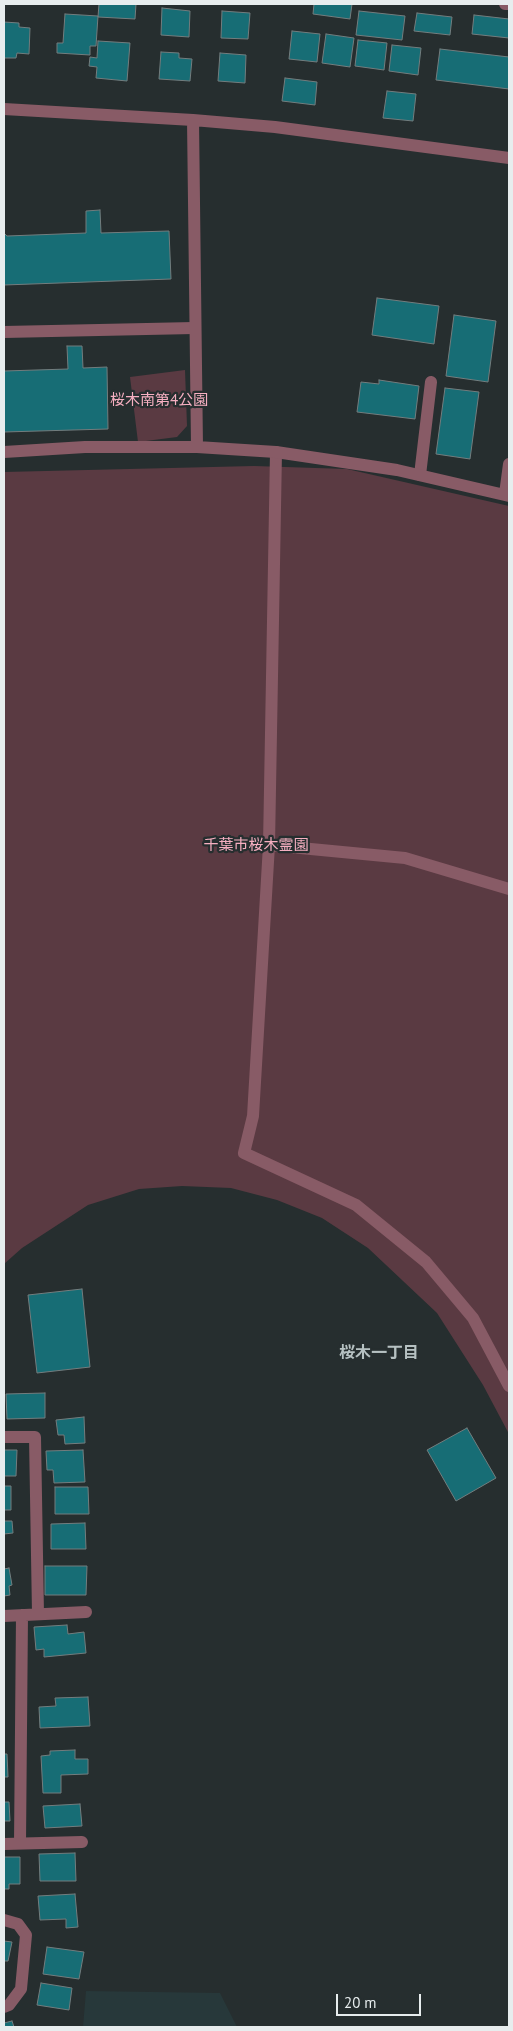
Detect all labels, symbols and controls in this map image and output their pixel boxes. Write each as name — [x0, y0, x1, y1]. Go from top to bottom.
park label: 桜木南第4公園 — [110, 392, 208, 410]
park label: 千葉市桜木霊園 — [204, 837, 308, 855]
district label: 桜木一丁目 — [339, 1343, 419, 1363]
scale bar — [338, 1984, 423, 2016]
text: 20 m — [344, 1993, 377, 2012]

